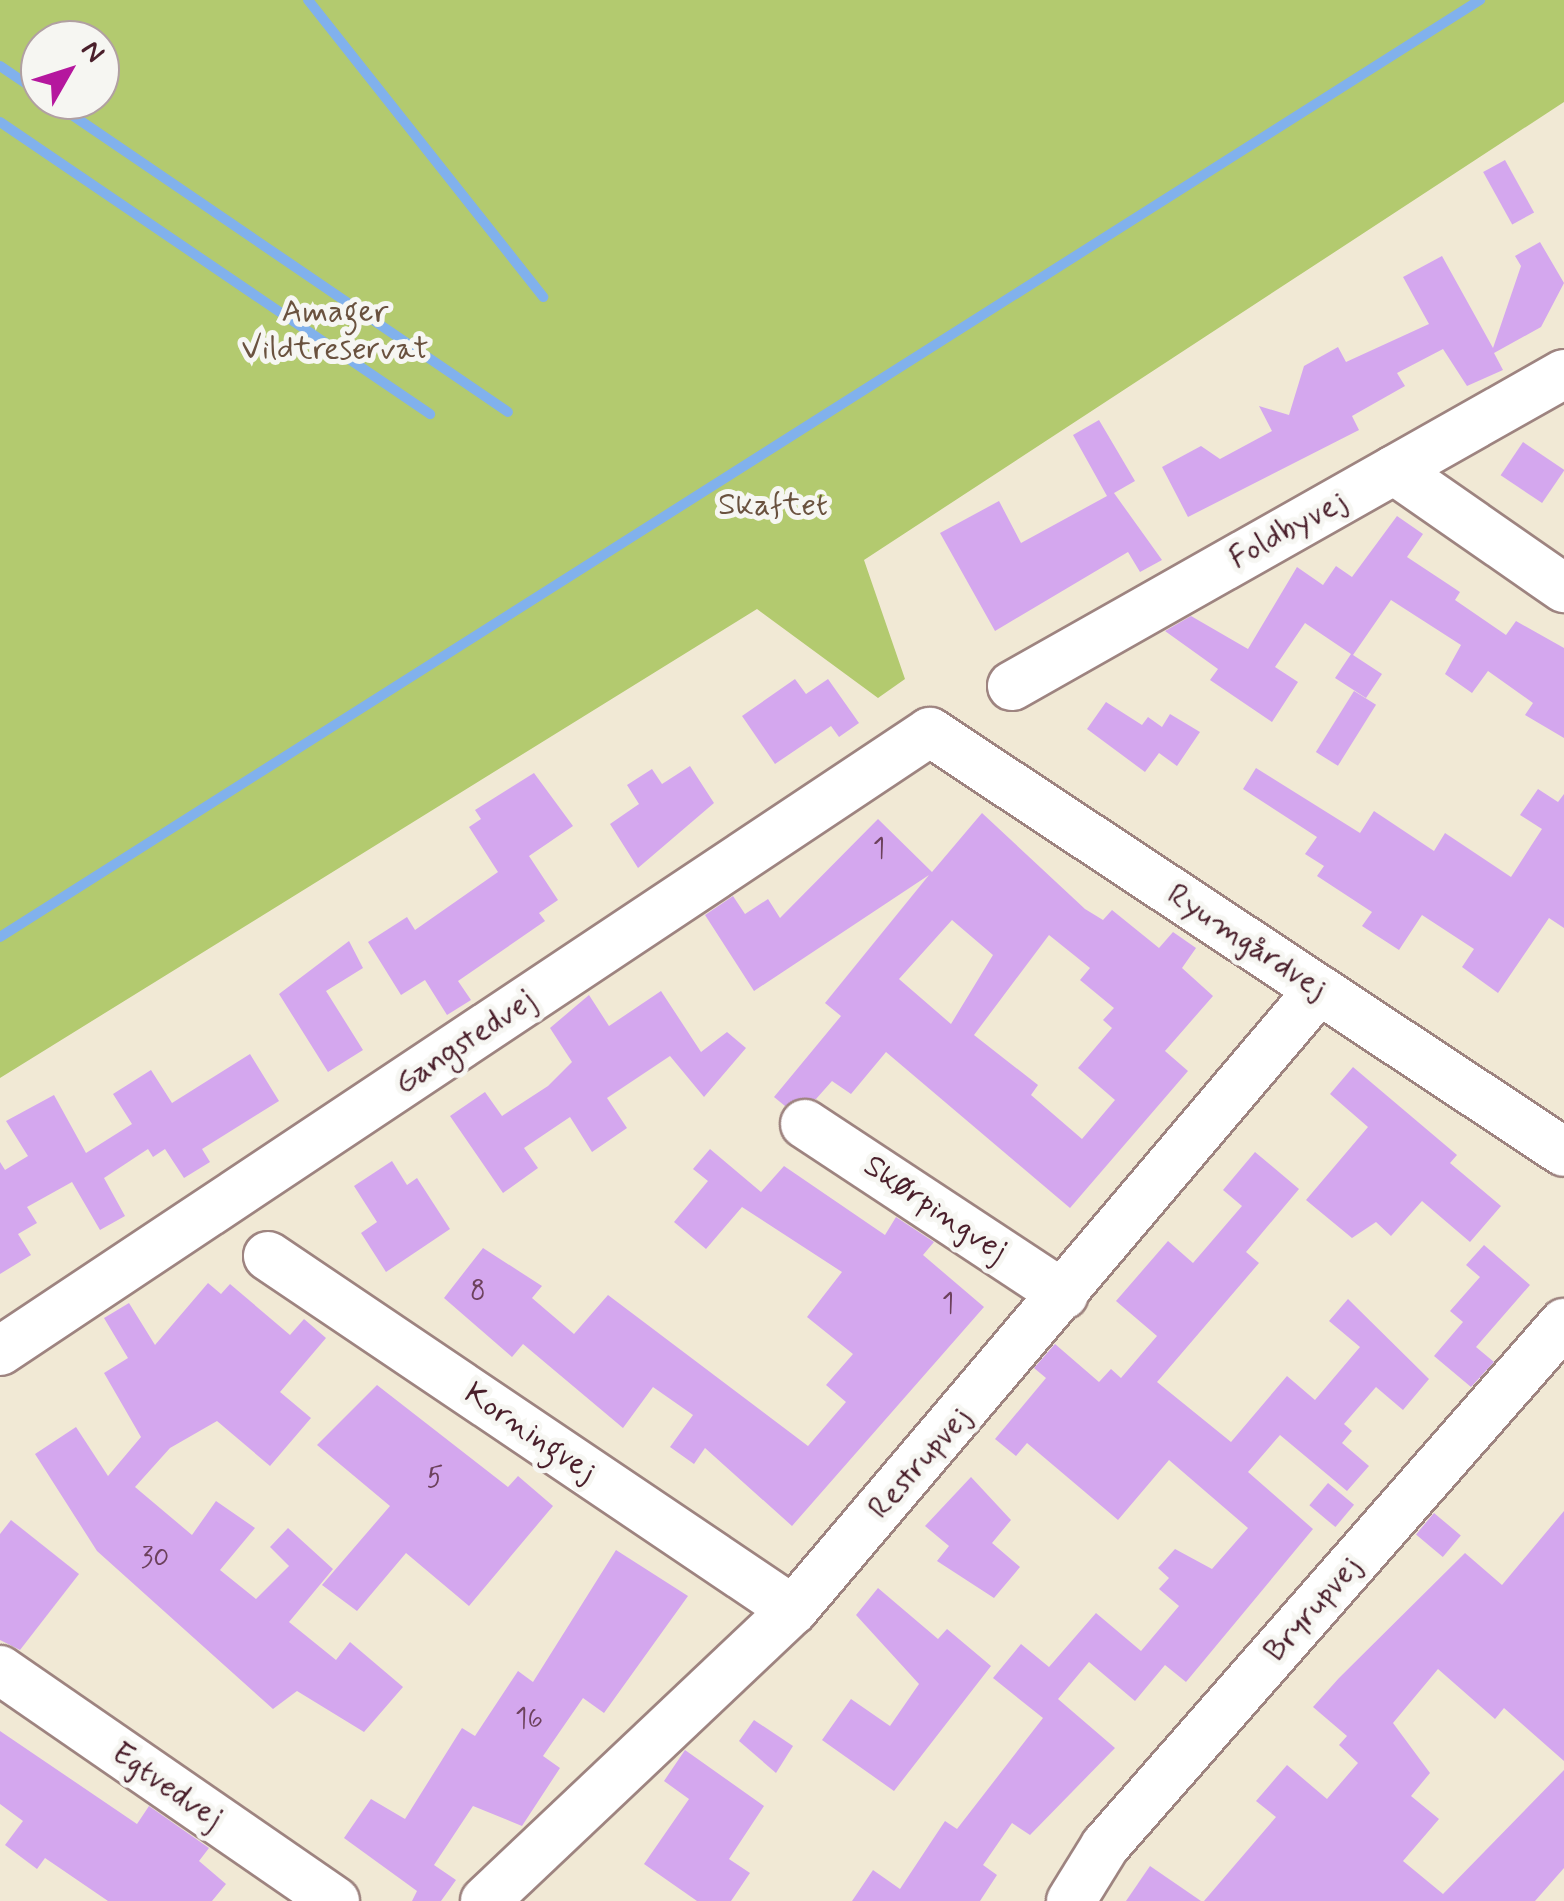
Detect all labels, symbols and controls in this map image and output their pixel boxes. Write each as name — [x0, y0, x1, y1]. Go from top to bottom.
north arrow — [20, 20, 120, 120]
text: N — [72, 33, 112, 71]
park label: Amager Vildtreservat — [241, 294, 429, 369]
street label: Foldbyvej — [1223, 482, 1353, 578]
park label: Skaftet — [718, 486, 828, 524]
house number: 1 — [873, 833, 885, 867]
street label: Ryumgårdvej — [1160, 876, 1334, 1008]
street label: Gangstedvej — [387, 981, 543, 1103]
street label: Skørpingvej — [856, 1147, 1014, 1271]
house number: 8 — [470, 1275, 486, 1309]
house number: 1 — [942, 1288, 954, 1322]
street label: Korningvej — [456, 1375, 604, 1491]
street label: Restrupvej — [861, 1399, 979, 1527]
house number: 5 — [427, 1462, 443, 1496]
house number: 30 — [141, 1542, 169, 1576]
street label: Bryrupvej — [1256, 1548, 1370, 1670]
house number: 16 — [515, 1703, 543, 1737]
street label: Egtvedvej — [104, 1734, 230, 1838]

